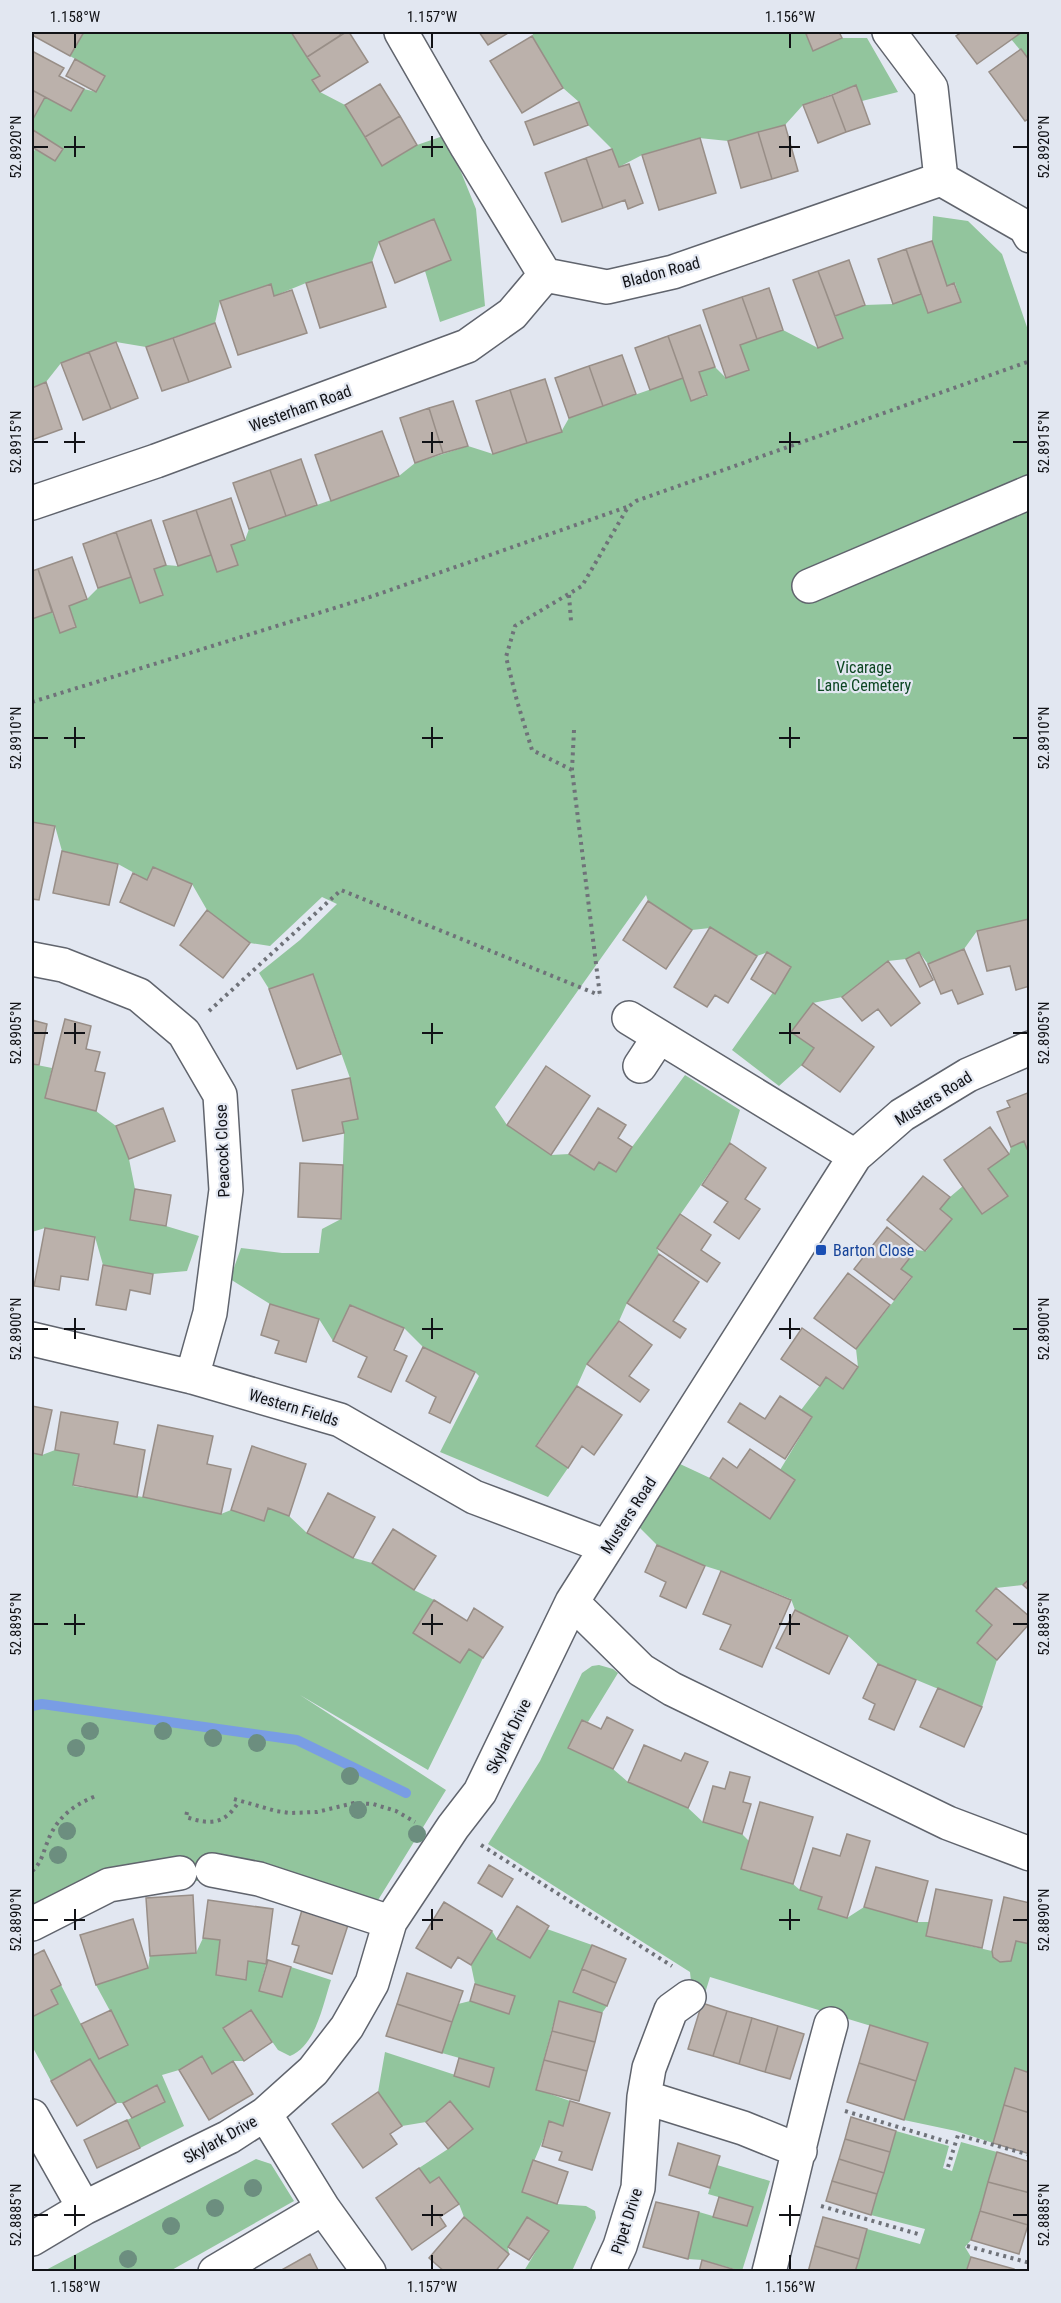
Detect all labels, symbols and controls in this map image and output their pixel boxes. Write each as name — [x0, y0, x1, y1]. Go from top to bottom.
text: 1.158°W — [50, 8, 101, 26]
text: 1.157°W — [407, 8, 458, 26]
text: 1.156°W — [765, 8, 816, 26]
text: 52.8920°N — [7, 115, 25, 179]
text: 52.8920°N — [1035, 115, 1053, 179]
street label: Bladon Road — [620, 253, 702, 292]
street label: Westerham Road — [247, 381, 354, 436]
text: 52.8915°N — [7, 410, 25, 474]
text: 52.8915°N — [1035, 410, 1053, 474]
park label: Vicarage Lane Cemetery — [817, 658, 911, 695]
text: 52.8910°N — [7, 706, 25, 770]
text: 52.8910°N — [1035, 706, 1053, 770]
text: 52.8905°N — [7, 1001, 25, 1065]
text: 52.8905°N — [1035, 1001, 1053, 1065]
street label: Musters Road — [891, 1067, 975, 1130]
street label: Peacock Close — [211, 1104, 234, 1198]
place label: Barton Close — [833, 1241, 914, 1260]
marker: Barton Close — [814, 1243, 828, 1257]
text: 52.8900°N — [7, 1297, 25, 1361]
text: 52.8900°N — [1035, 1297, 1053, 1361]
street label: Western Fields — [247, 1385, 341, 1430]
street label: Musters Road — [597, 1473, 660, 1557]
text: 52.8895°N — [7, 1592, 25, 1656]
text: 52.8895°N — [1035, 1592, 1053, 1656]
street label: Skylark Drive — [482, 1696, 535, 1777]
text: 52.8890°N — [7, 1888, 25, 1952]
text: 52.8890°N — [1035, 1888, 1053, 1952]
street label: Skylark Drive — [180, 2111, 260, 2167]
text: 52.8885°N — [7, 2183, 25, 2247]
text: 52.8885°N — [1035, 2183, 1053, 2247]
street label: Pipet Drive — [607, 2186, 646, 2257]
text: 1.158°W — [50, 2278, 101, 2296]
text: 1.157°W — [407, 2278, 458, 2296]
text: 1.156°W — [765, 2278, 816, 2296]

